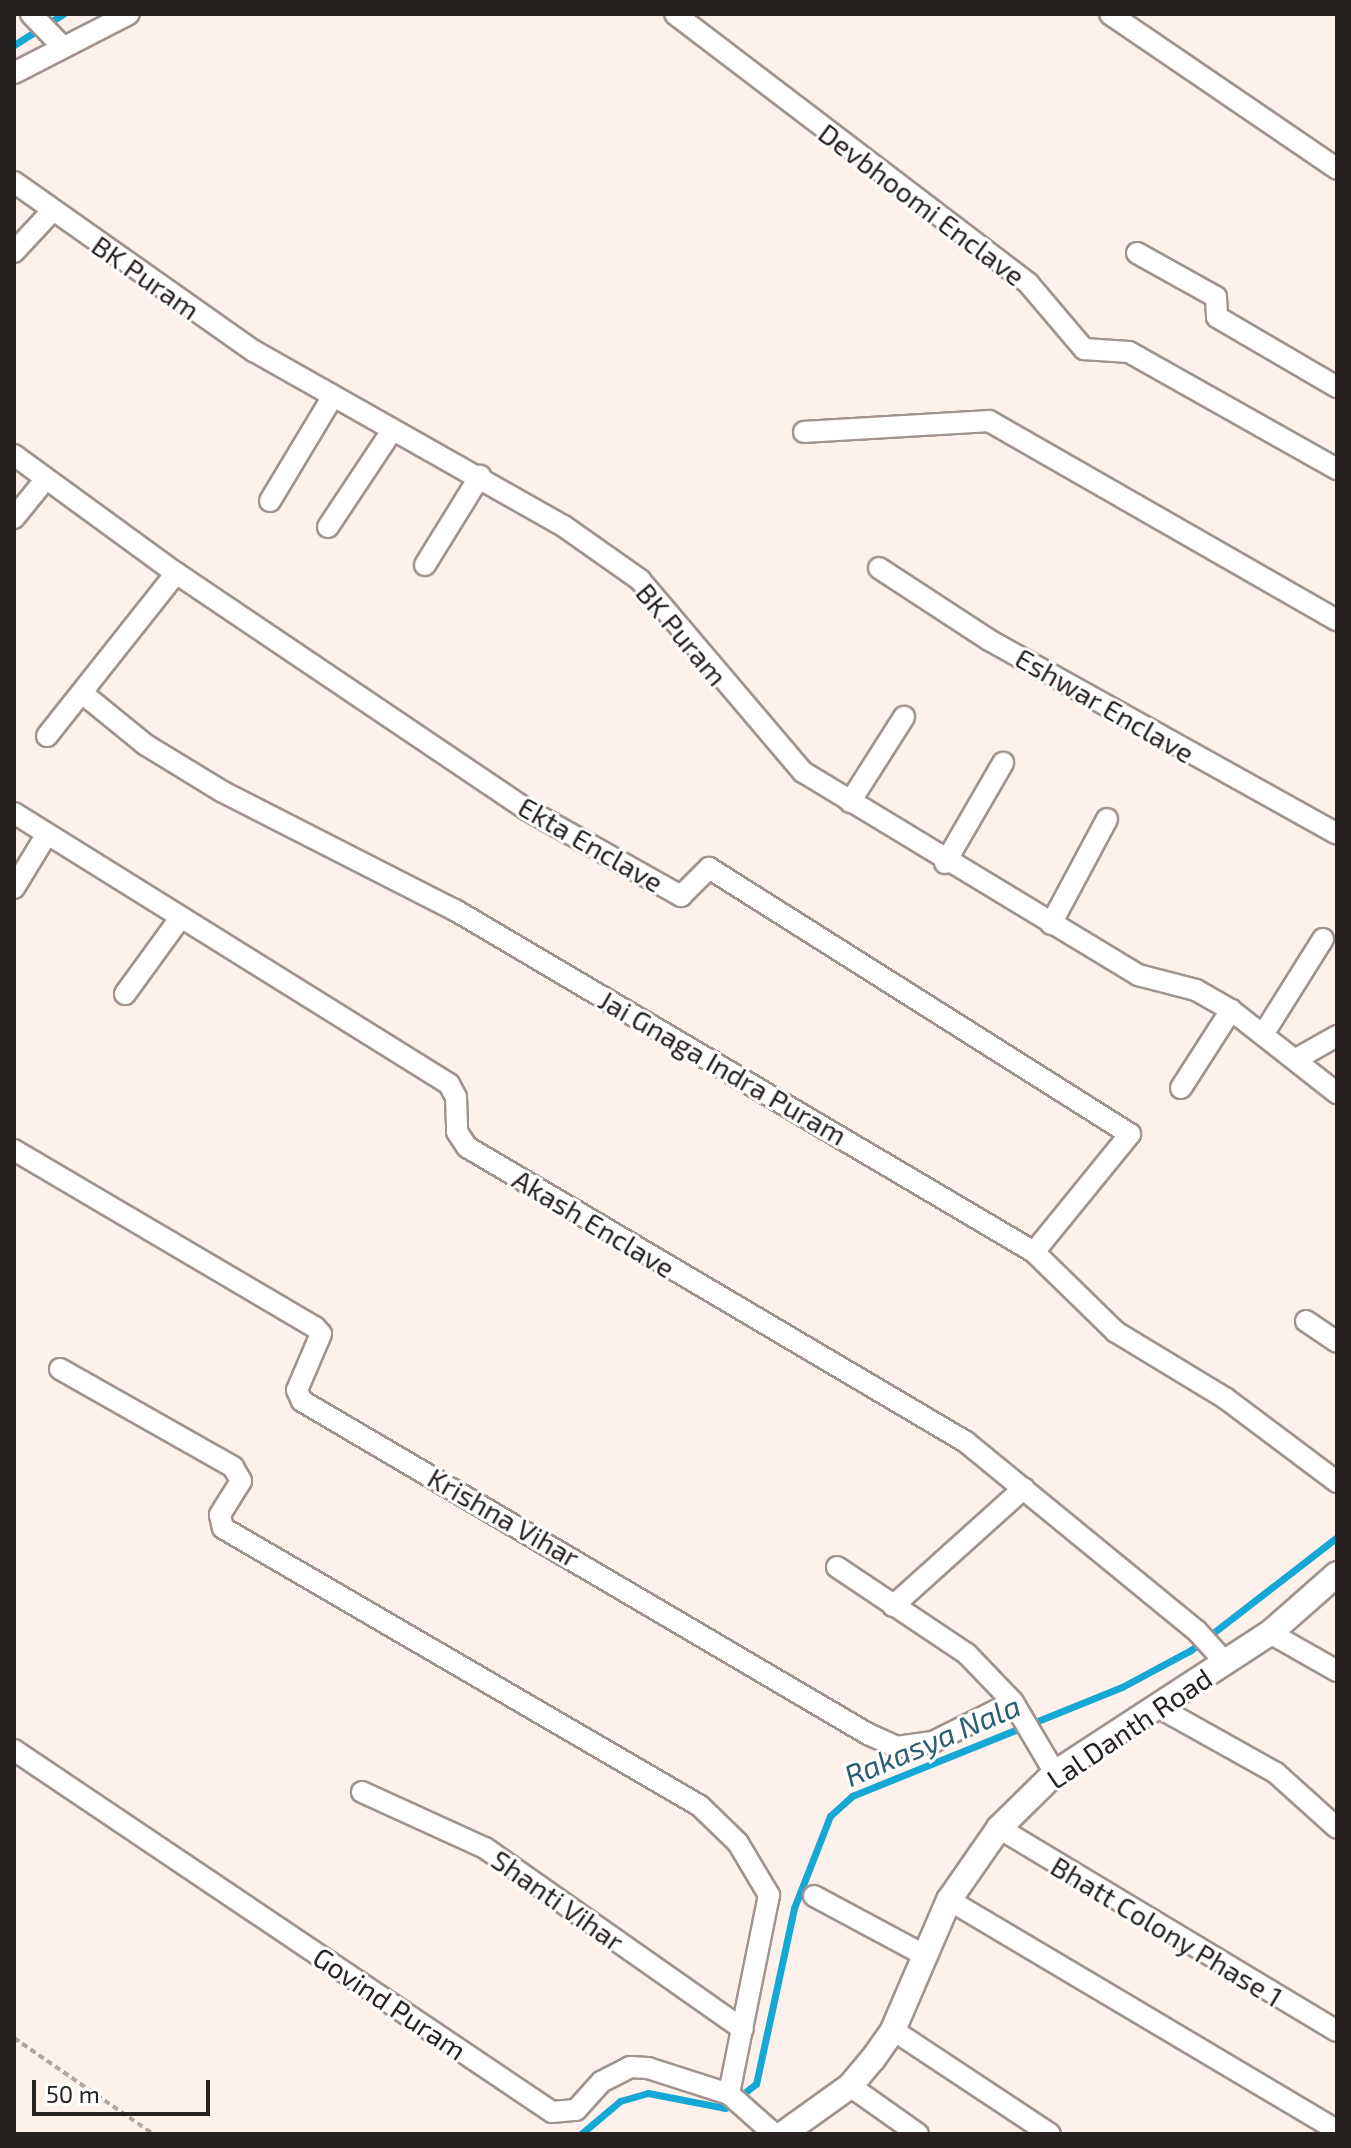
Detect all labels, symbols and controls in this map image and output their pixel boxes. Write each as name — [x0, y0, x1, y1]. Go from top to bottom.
street label: Devbhoomi Enclave — [812, 116, 1032, 292]
street label: BK Puram — [86, 228, 206, 326]
street label: BK Puram — [629, 576, 735, 692]
street label: Eshwar Enclave — [1010, 640, 1200, 770]
street label: Ekta Enclave — [513, 789, 669, 899]
street label: Jai Gnaga Indra Puram — [593, 982, 853, 1152]
street label: Akash Enclave — [507, 1162, 681, 1284]
street label: Krishna Vihar — [422, 1460, 586, 1574]
street label: Lal Danth Road — [1040, 1660, 1218, 1796]
water label: Rakasya Nala — [839, 1687, 1025, 1793]
street label: Shanti Vihar — [485, 1842, 631, 1958]
street label: Bhatt Colony Phase 1 — [1045, 1848, 1289, 2014]
street label: Govind Puram — [307, 1940, 473, 2066]
scale bar — [36, 2064, 214, 2114]
text: 50 m — [46, 2079, 100, 2108]

